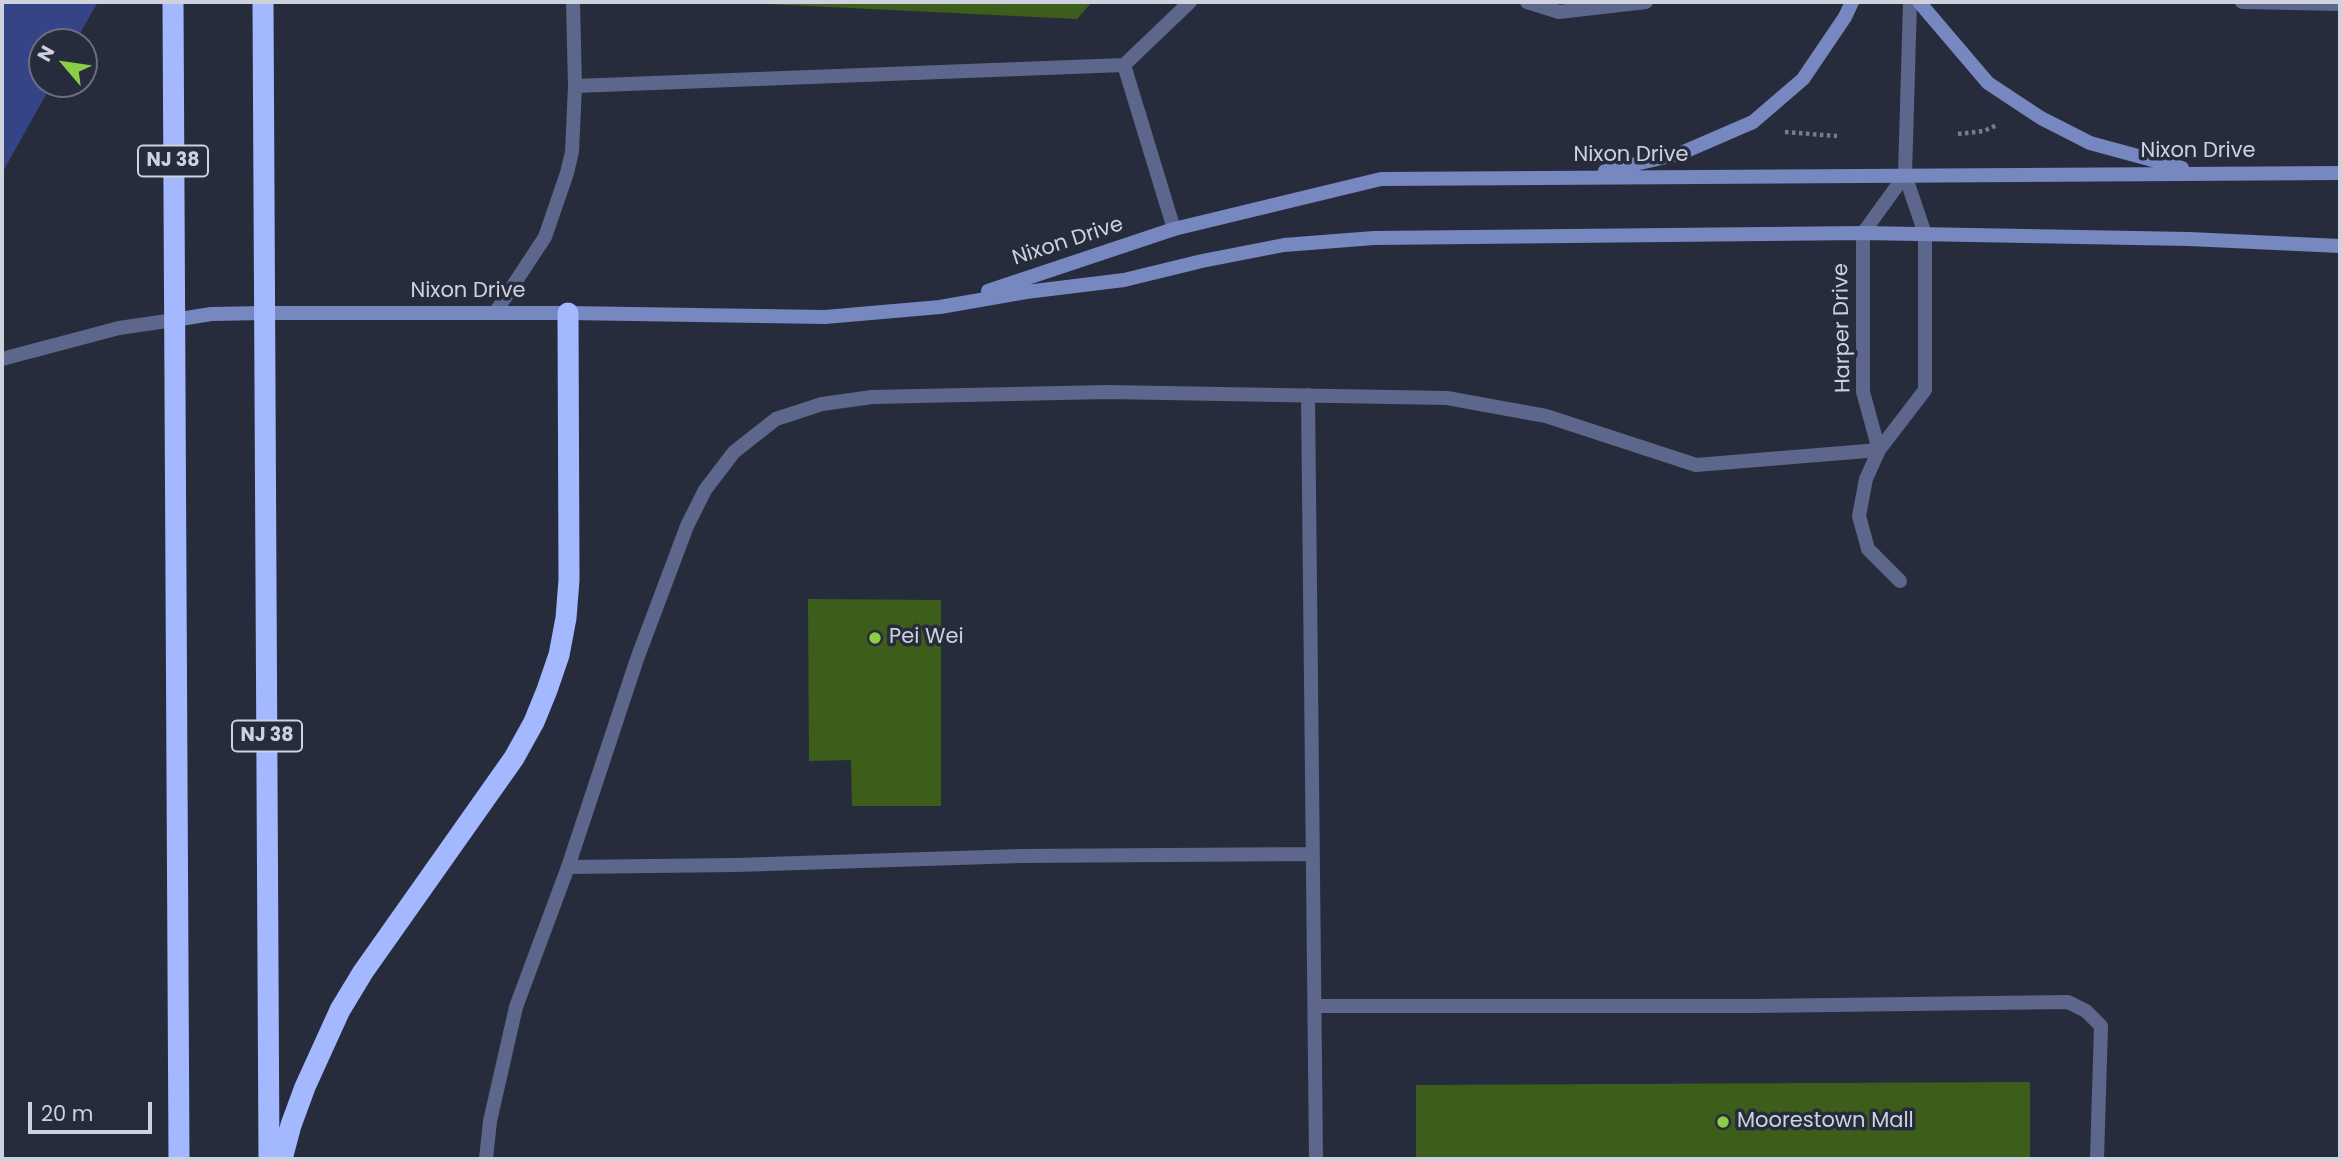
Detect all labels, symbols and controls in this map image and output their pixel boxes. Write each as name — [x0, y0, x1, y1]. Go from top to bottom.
north arrow — [28, 28, 98, 98]
text: N — [31, 41, 61, 66]
street label: Nixon Drive — [2140, 139, 2256, 165]
street label: Nixon Drive — [1573, 143, 1689, 169]
road number: NJ 38 — [138, 146, 208, 176]
street label: Nixon Drive — [1009, 212, 1127, 272]
street label: Harper Drive — [1829, 263, 1857, 393]
street label: Nixon Drive — [410, 279, 526, 305]
place label: Pei Wei — [889, 625, 964, 651]
marker: Pei Wei — [867, 630, 883, 646]
road number: NJ 38 — [232, 720, 302, 751]
scale bar — [32, 1088, 156, 1132]
text: 20 m — [41, 1099, 94, 1128]
place label: Moorestown Mall — [1737, 1109, 1914, 1135]
marker: Moorestown Mall — [1715, 1114, 1731, 1130]

